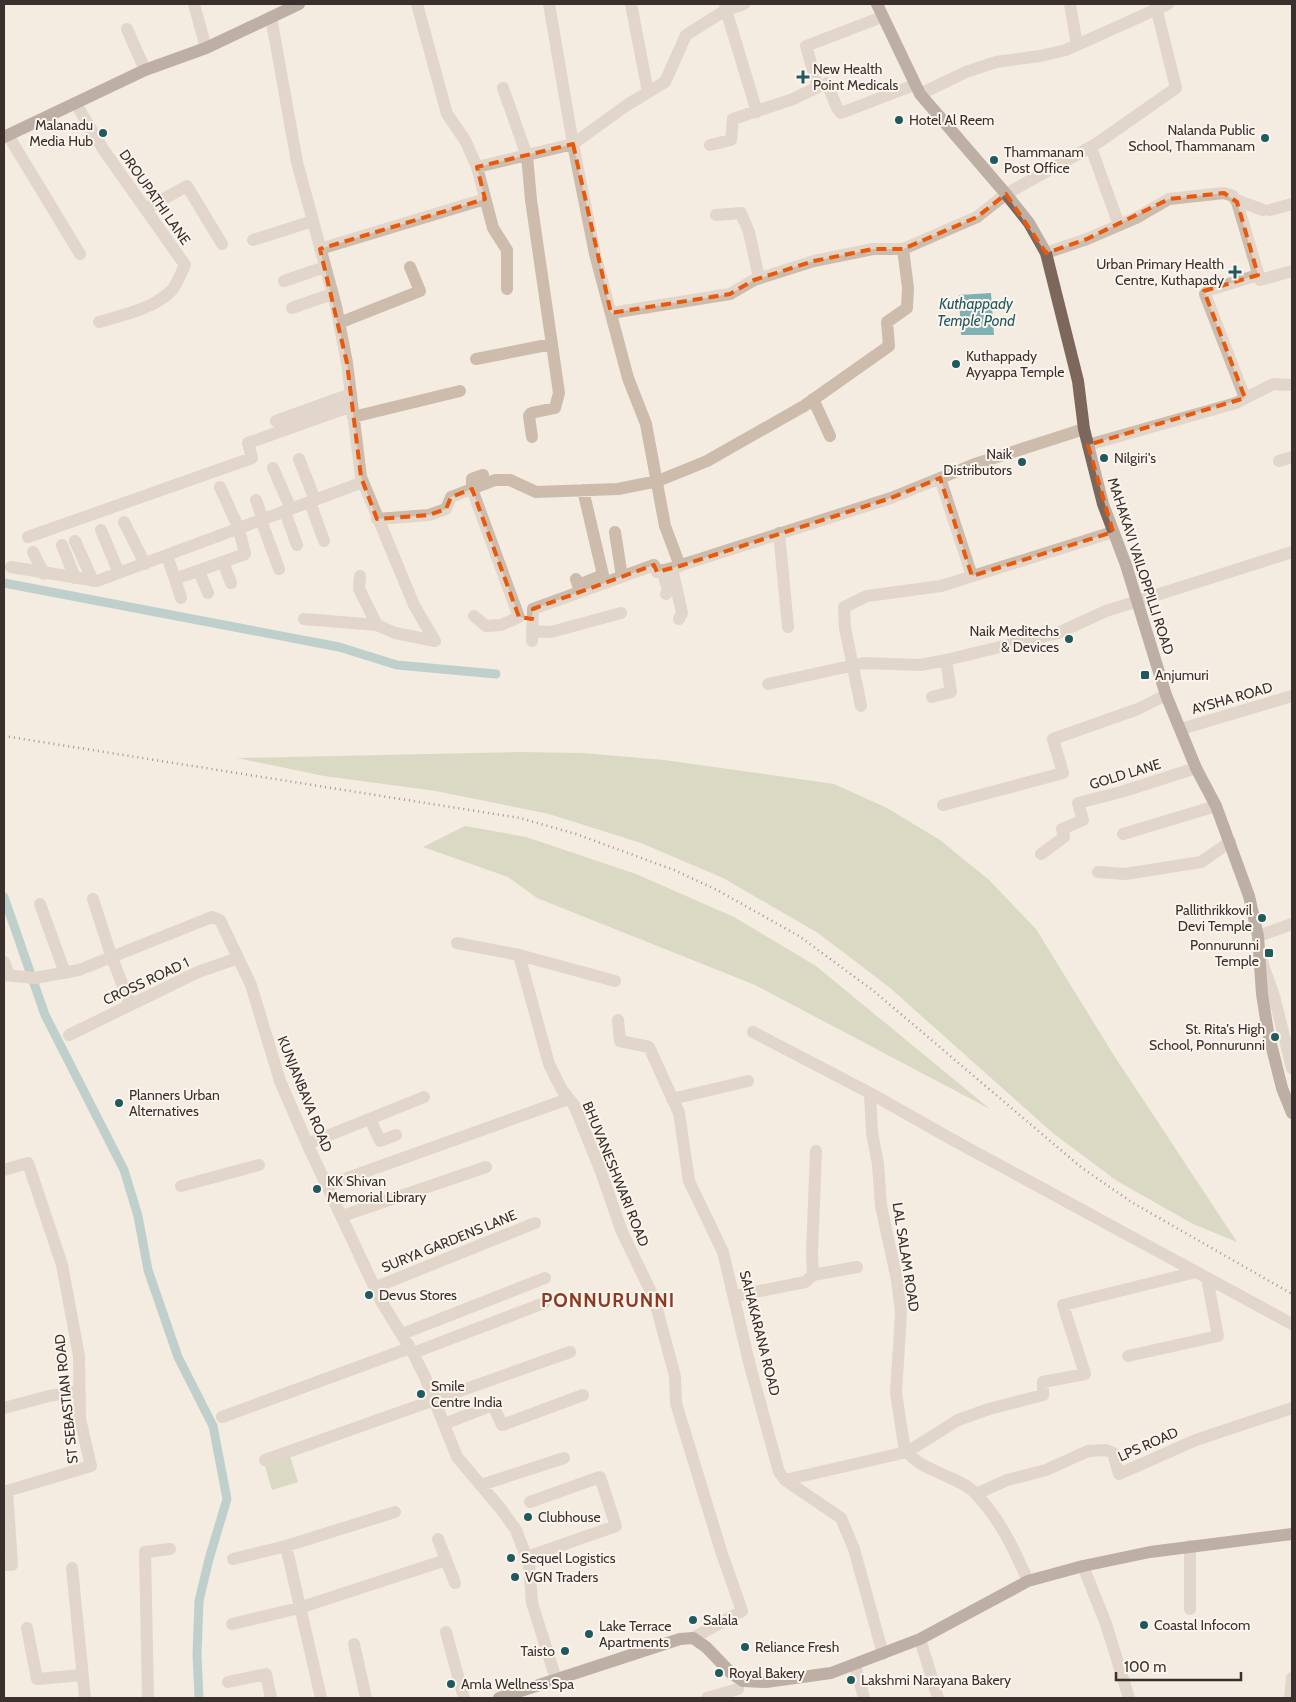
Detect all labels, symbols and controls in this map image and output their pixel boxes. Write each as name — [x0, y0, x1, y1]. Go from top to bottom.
place label: New Health Point Medicals — [813, 60, 899, 94]
marker: New Health Point Medicals — [797, 71, 809, 83]
place label: Hotel Al Reem — [909, 111, 994, 129]
marker: Hotel Al Reem — [893, 114, 905, 126]
place label: Malanadu Media Hub — [29, 116, 93, 150]
place label: Nalanda Public School, Thammanam — [1128, 121, 1255, 155]
marker: Malanadu Media Hub — [97, 127, 109, 139]
marker: Nalanda Public School, Thammanam — [1259, 132, 1271, 144]
place label: Thammanam Post Office — [1004, 143, 1084, 177]
street label: DROUPATHI LANE — [115, 146, 195, 248]
marker: Thammanam Post Office — [988, 154, 1000, 166]
place label: Urban Primary Health Centre, Kuthapady — [1096, 255, 1224, 289]
marker: Urban Primary Health Centre, Kuthapady — [1228, 265, 1242, 279]
water label: Kuthappady Temple Pond — [937, 295, 1016, 330]
place label: Kuthappady Ayyappa Temple — [966, 347, 1064, 381]
marker: Kuthappady Ayyappa Temple — [950, 358, 962, 370]
place label: Naik Distributors — [943, 445, 1013, 479]
place label: Nilgiri's — [1114, 449, 1156, 467]
marker: Nilgiri's — [1098, 452, 1110, 464]
marker: Naik Distributors — [1016, 456, 1028, 468]
street label: MAHAKAVI VAILOPPILLI ROAD — [1104, 475, 1178, 657]
place label: Naik Meditechs & Devices — [969, 622, 1059, 656]
marker: Naik Meditechs & Devices — [1063, 633, 1075, 645]
place label: Anjumuri — [1155, 666, 1209, 684]
marker: Anjumuri — [1139, 669, 1151, 681]
street label: AYSHA ROAD — [1189, 678, 1275, 718]
street label: GOLD LANE — [1087, 755, 1163, 793]
place label: Pallithrikkovil Devi Temple — [1175, 901, 1253, 935]
marker: Pallithrikkovil Devi Temple — [1256, 912, 1268, 924]
place label: Ponnurunni Temple — [1190, 936, 1259, 970]
marker: Ponnurunni Temple — [1263, 947, 1275, 959]
street label: CROSS ROAD 1 — [100, 953, 192, 1009]
place label: St. Rita's High School, Ponnurunni — [1149, 1020, 1265, 1054]
marker: St. Rita's High School, Ponnurunni — [1269, 1031, 1281, 1043]
street label: KUNJANBAVA ROAD — [273, 1033, 337, 1155]
place label: Planners Urban Alternatives — [129, 1086, 220, 1120]
marker: Planners Urban Alternatives — [113, 1097, 125, 1109]
street label: BHUVANESHWARI ROAD — [579, 1099, 653, 1249]
place label: KK Shivan Memorial Library — [327, 1172, 426, 1206]
marker: KK Shivan Memorial Library — [311, 1183, 323, 1195]
street label: LAL SALAM ROAD — [888, 1201, 924, 1313]
street label: SURYA GARDENS LANE — [379, 1206, 519, 1276]
street label: SAHAKARANA ROAD — [736, 1269, 784, 1397]
place label: Devus Stores — [379, 1286, 457, 1304]
marker: Devus Stores — [363, 1289, 375, 1301]
district label: PONNURUNNI — [541, 1289, 675, 1312]
street label: ST SEBASTIAN ROAD — [50, 1333, 82, 1465]
place label: Smile Centre India — [431, 1377, 503, 1411]
marker: Smile Centre India — [415, 1388, 427, 1400]
street label: LPS ROAD — [1115, 1423, 1181, 1465]
place label: Clubhouse — [538, 1508, 601, 1526]
marker: Clubhouse — [522, 1511, 534, 1523]
place label: Sequel Logistics — [521, 1549, 616, 1567]
marker: Sequel Logistics — [505, 1552, 517, 1564]
place label: VGN Traders — [525, 1568, 598, 1586]
marker: VGN Traders — [509, 1571, 521, 1583]
place label: Salala — [703, 1611, 738, 1629]
marker: Salala — [687, 1614, 699, 1626]
place label: Coastal Infocom — [1154, 1616, 1250, 1634]
place label: Lake Terrace Apartments — [599, 1617, 671, 1651]
marker: Coastal Infocom — [1138, 1619, 1150, 1631]
marker: Lake Terrace Apartments — [583, 1628, 595, 1640]
place label: Reliance Fresh — [755, 1638, 839, 1656]
marker: Reliance Fresh — [739, 1641, 751, 1653]
place label: Taisto — [521, 1642, 555, 1660]
marker: Taisto — [559, 1645, 571, 1657]
scale bar — [1116, 1650, 1241, 1682]
text: 100 m — [1124, 1658, 1166, 1676]
place label: Royal Bakery — [729, 1664, 805, 1682]
marker: Royal Bakery — [713, 1667, 725, 1679]
place label: Lakshmi Narayana Bakery — [861, 1671, 1011, 1689]
marker: Lakshmi Narayana Bakery — [845, 1674, 857, 1686]
place label: Amla Wellness Spa — [461, 1675, 574, 1693]
marker: Amla Wellness Spa — [445, 1678, 457, 1690]

